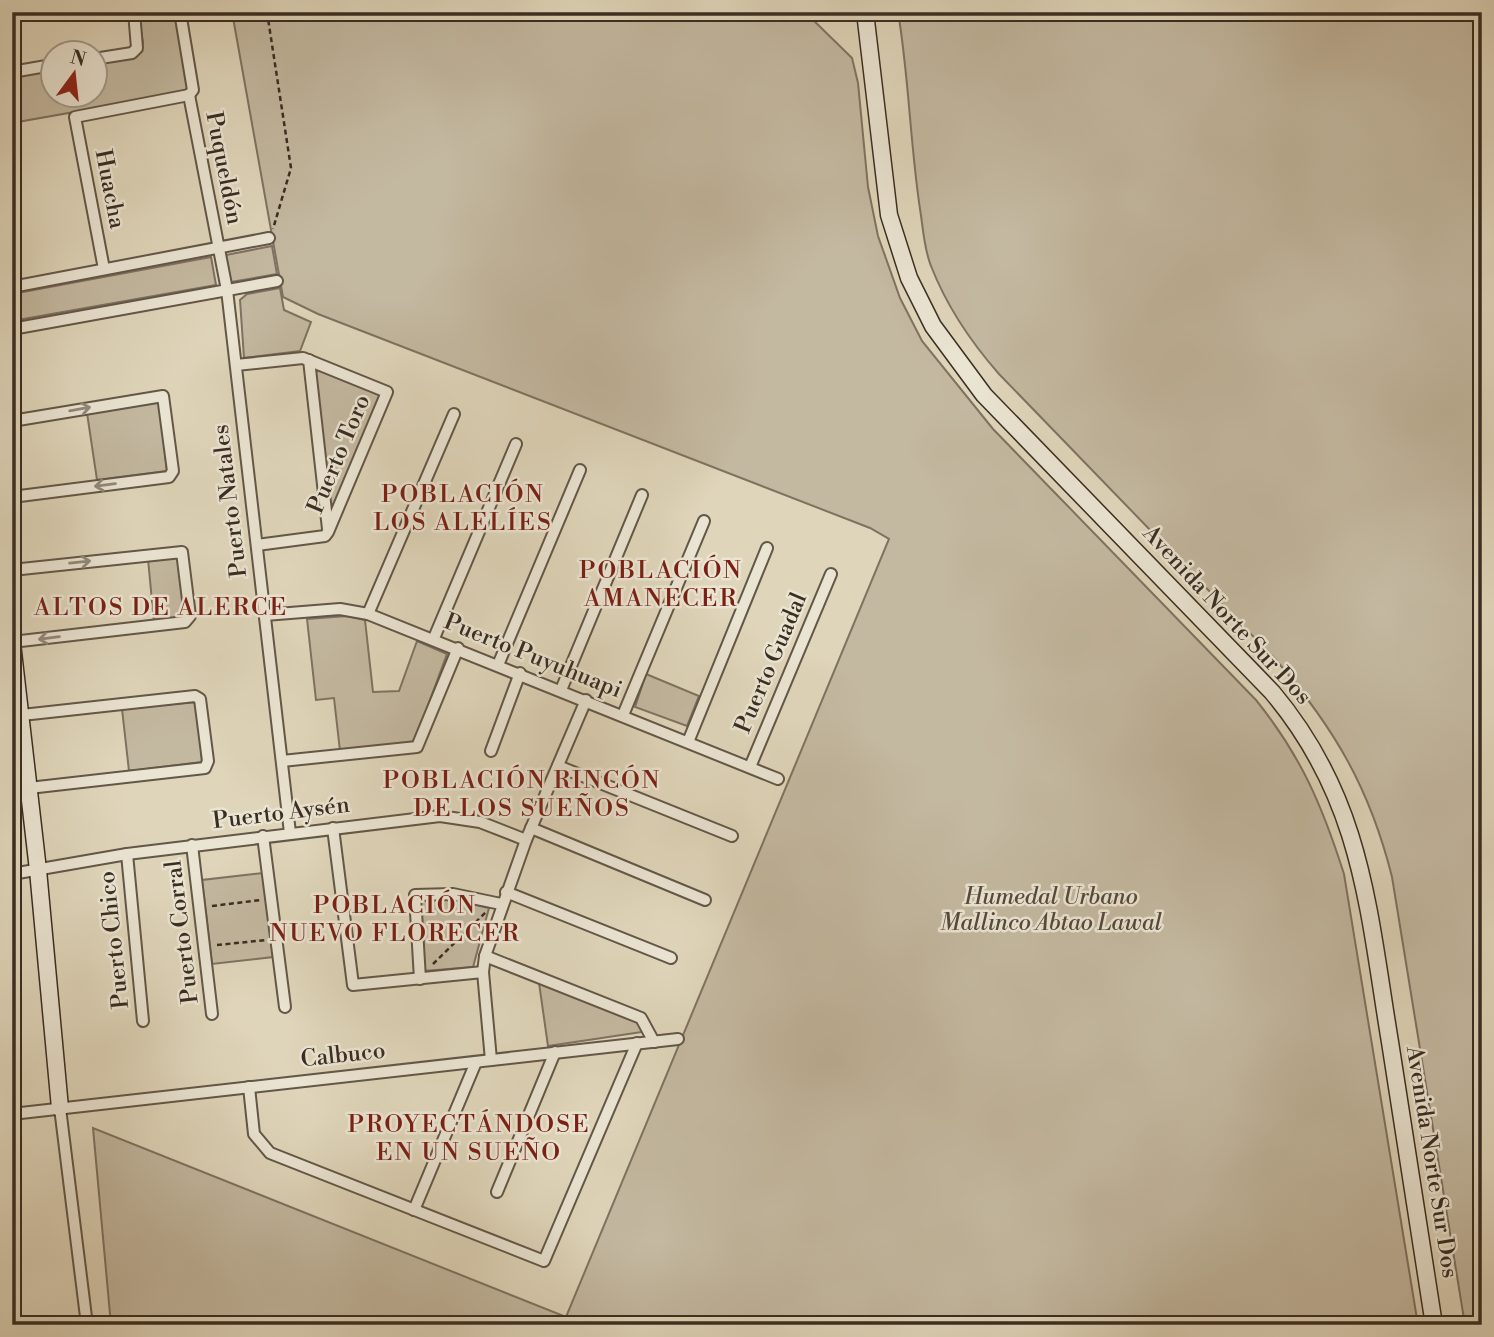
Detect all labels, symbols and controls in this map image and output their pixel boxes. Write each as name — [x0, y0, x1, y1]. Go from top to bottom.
north arrow — [38, 38, 108, 108]
text: N — [68, 45, 89, 72]
street label: Puqueldón — [199, 109, 249, 227]
street label: Huacha — [89, 147, 131, 231]
street label: Puerto Toro — [301, 390, 377, 518]
one-way arrow — [68, 402, 90, 415]
street label: Puerto Natales — [207, 423, 253, 579]
district label: POBLACIÓN LOS ALELÍES — [373, 478, 553, 538]
one-way arrow — [94, 479, 117, 492]
street label: Avenida Norte Sur Dos — [1136, 519, 1317, 710]
district label: POBLACIÓN AMANECER — [579, 554, 743, 614]
one-way arrow — [68, 556, 91, 569]
street label: Puerto Guadal — [729, 588, 813, 737]
district label: ALTOS DE ALERCE — [33, 593, 288, 623]
street label: Puerto Puyuhuapi — [440, 608, 626, 704]
one-way arrow — [38, 632, 60, 645]
district label: POBLACIÓN RINCÓN DE LOS SUEÑOS — [383, 764, 661, 824]
street label: Puerto Aysén — [211, 791, 351, 835]
street label: Puerto Corral — [159, 859, 205, 1005]
street label: Puerto Chico — [93, 870, 135, 1010]
park label: Humedal Urbano Mallinco Abtao Lawal — [940, 883, 1162, 937]
district label: POBLACIÓN NUEVO FLORECER — [270, 889, 520, 949]
street label: Calbuco — [299, 1037, 387, 1073]
street label: Avenida Norte Sur Dos — [1400, 1043, 1464, 1280]
district label: PROYECTÁNDOSE EN UN SUEÑO — [347, 1109, 591, 1168]

